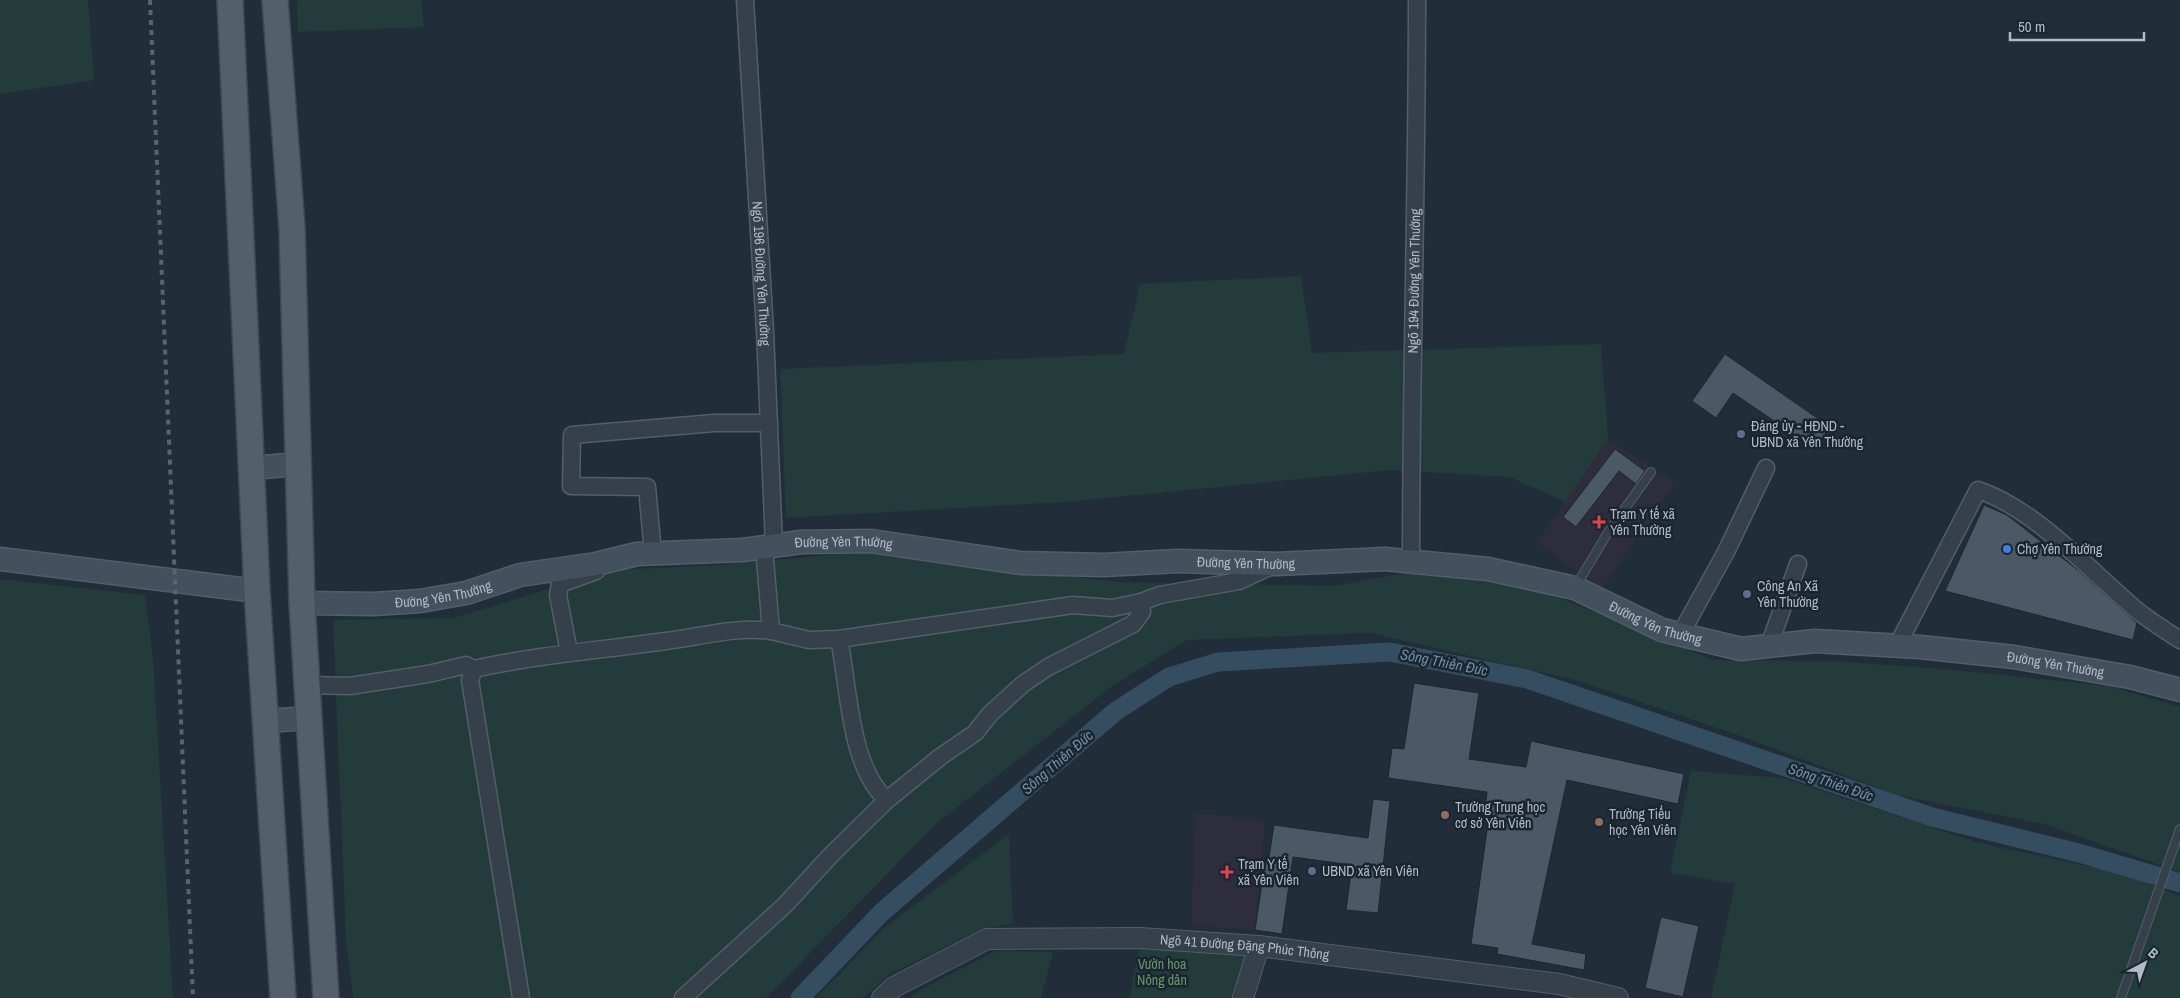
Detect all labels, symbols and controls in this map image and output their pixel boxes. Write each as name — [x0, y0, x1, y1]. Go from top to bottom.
scale bar — [2010, 10, 2144, 42]
text: 50 m — [2018, 16, 2045, 37]
street label: Ngõ 196 Đường Yên Thường — [748, 201, 775, 347]
street label: Ngõ 194 Đường Yên Thường — [1404, 208, 1424, 354]
place label: Đảng ủy - HĐND - UBND xã Yên Thường — [1751, 417, 1864, 451]
marker: Đảng ủy - HĐND - UBND xã Yên Thường — [1735, 428, 1747, 440]
place label: Trạm Y tế xã Yên Thường — [1610, 505, 1676, 539]
marker: Trạm Y tế xã Yên Thường — [1592, 515, 1606, 529]
street label: Đường Yên Thường — [793, 532, 894, 553]
place label: Chợ Yên Thường — [2017, 540, 2103, 558]
marker: Chợ Yên Thường — [2001, 543, 2013, 555]
street label: Đường Yên Thường — [1197, 553, 1296, 573]
street label: Đường Yên Thường — [394, 576, 494, 612]
place label: Công An Xã Yên Thường — [1757, 577, 1819, 611]
marker: Công An Xã Yên Thường — [1741, 588, 1753, 600]
street label: Đường Yên Thường — [1606, 597, 1704, 648]
water label: Sông Thiên Đức — [1398, 643, 1490, 681]
street label: Đường Yên Thường — [2006, 647, 2106, 681]
water label: Sông Thiên Đức — [1017, 725, 1097, 799]
water label: Sông Thiên Đức — [1786, 758, 1876, 806]
place label: Trường Trung học cơ sở Yên Viên — [1455, 798, 1545, 832]
place label: Trường Tiểu học Yên Viên — [1609, 805, 1677, 839]
marker: Trường Trung học cơ sở Yên Viên — [1439, 809, 1451, 821]
marker: Trường Tiểu học Yên Viên — [1593, 816, 1605, 828]
place label: Trạm Y tế xã Yên Viên — [1238, 855, 1299, 889]
place label: UBND xã Yên Viên — [1322, 862, 1419, 880]
marker: Trạm Y tế xã Yên Viên — [1220, 865, 1234, 879]
marker: UBND xã Yên Viên — [1306, 865, 1318, 877]
street label: Ngõ 41 Đường Đặng Phúc Thông — [1160, 930, 1331, 964]
north arrow — [2120, 938, 2170, 988]
text: B — [2144, 944, 2163, 963]
park label: Vườn hoa Nông dân — [1137, 955, 1187, 989]

